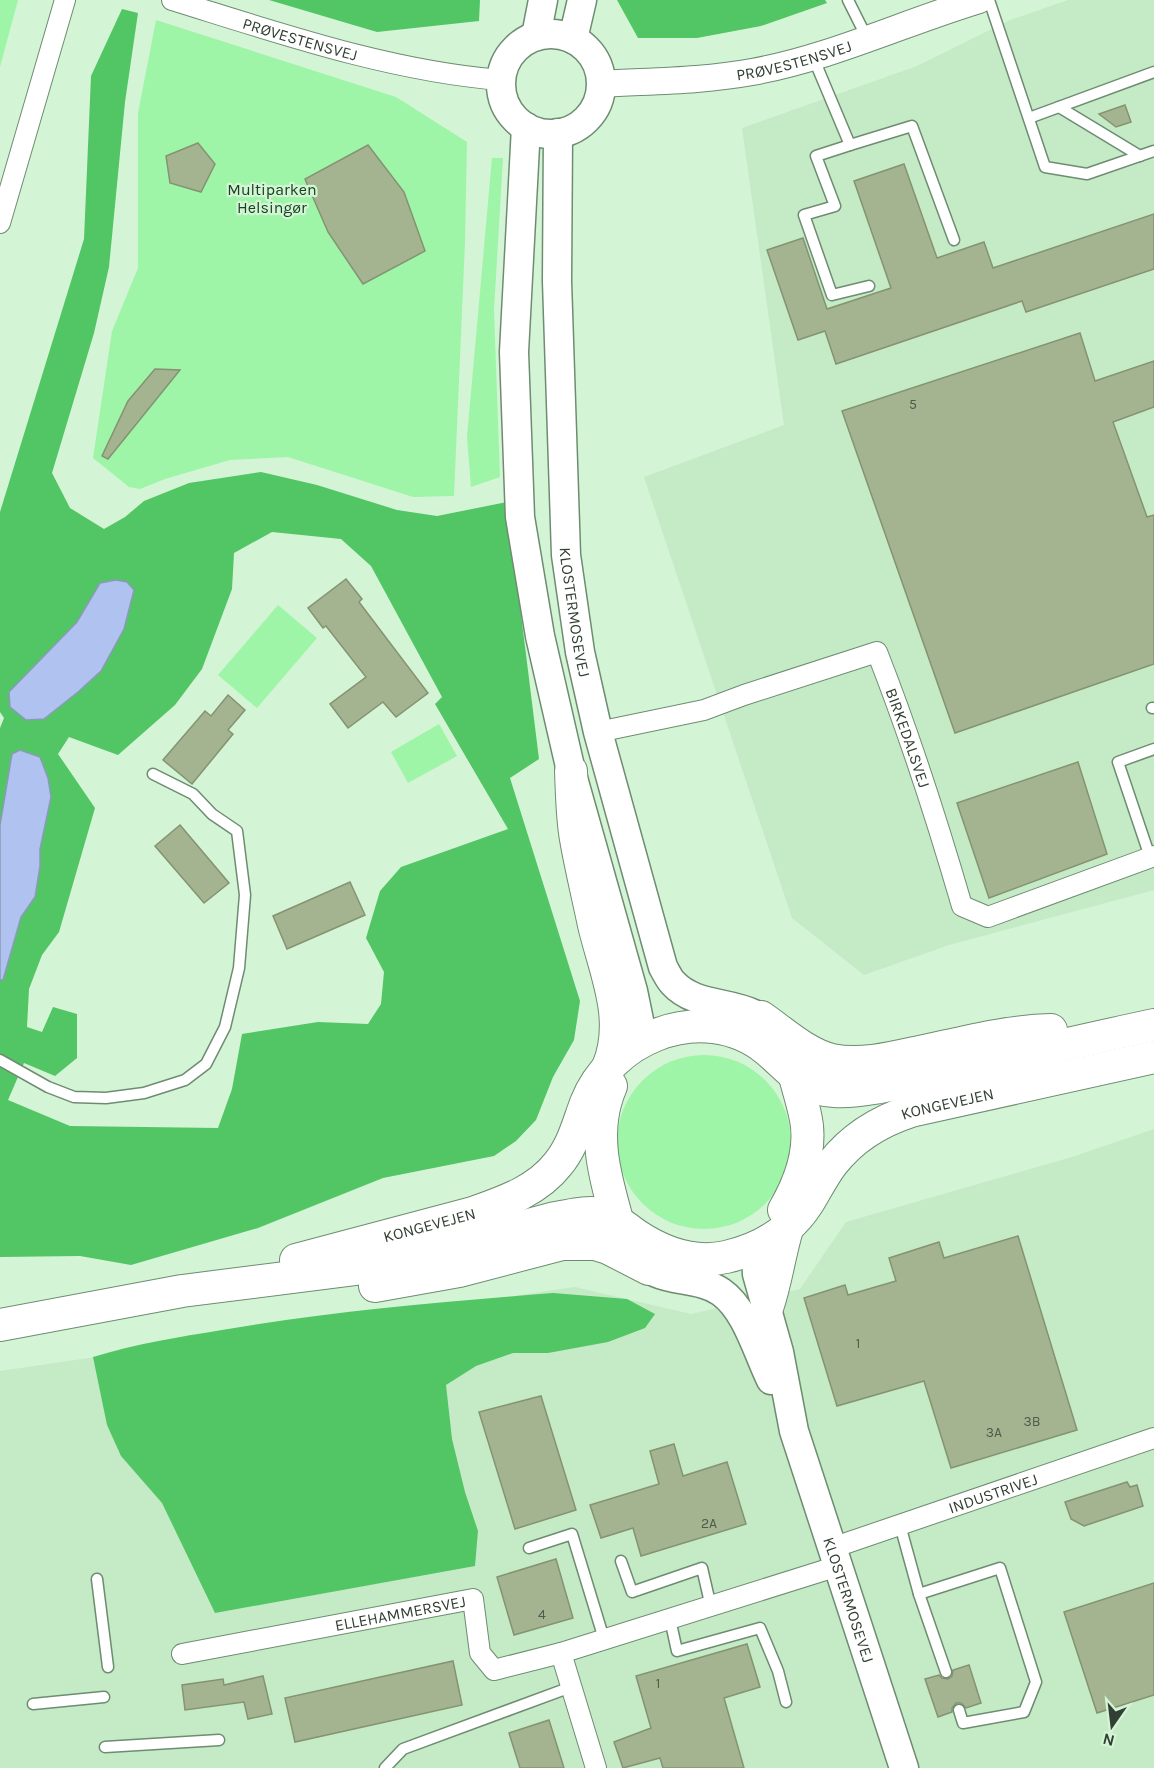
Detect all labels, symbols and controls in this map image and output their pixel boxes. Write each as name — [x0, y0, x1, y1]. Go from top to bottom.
street label: PRØVESTENSVEJ — [240, 14, 360, 65]
street label: PRØVESTENSVEJ — [735, 36, 854, 84]
park label: Multiparken Helsingør — [227, 180, 317, 217]
house number: 5 — [909, 396, 917, 413]
street label: KLOSTERMOSEVEJ — [556, 547, 594, 679]
street label: BIRKEDALSVEJ — [882, 685, 934, 790]
street label: KONGEVEJEN — [898, 1084, 996, 1124]
street label: KONGEVEJEN — [381, 1204, 478, 1246]
house number: 1 — [856, 1335, 860, 1352]
house number: 3B — [1024, 1413, 1040, 1430]
house number: 3A — [986, 1424, 1002, 1441]
street label: INDUSTRIVEJ — [946, 1470, 1040, 1518]
house number: 2A — [701, 1515, 717, 1532]
street label: KLOSTERMOSEVEJ — [819, 1535, 878, 1665]
street label: ELLEHAMMERSVEJ — [333, 1592, 467, 1635]
house number: 4 — [538, 1606, 546, 1623]
house number: 1 — [656, 1675, 660, 1692]
north arrow — [1082, 1696, 1142, 1756]
text: N — [1101, 1729, 1116, 1751]

